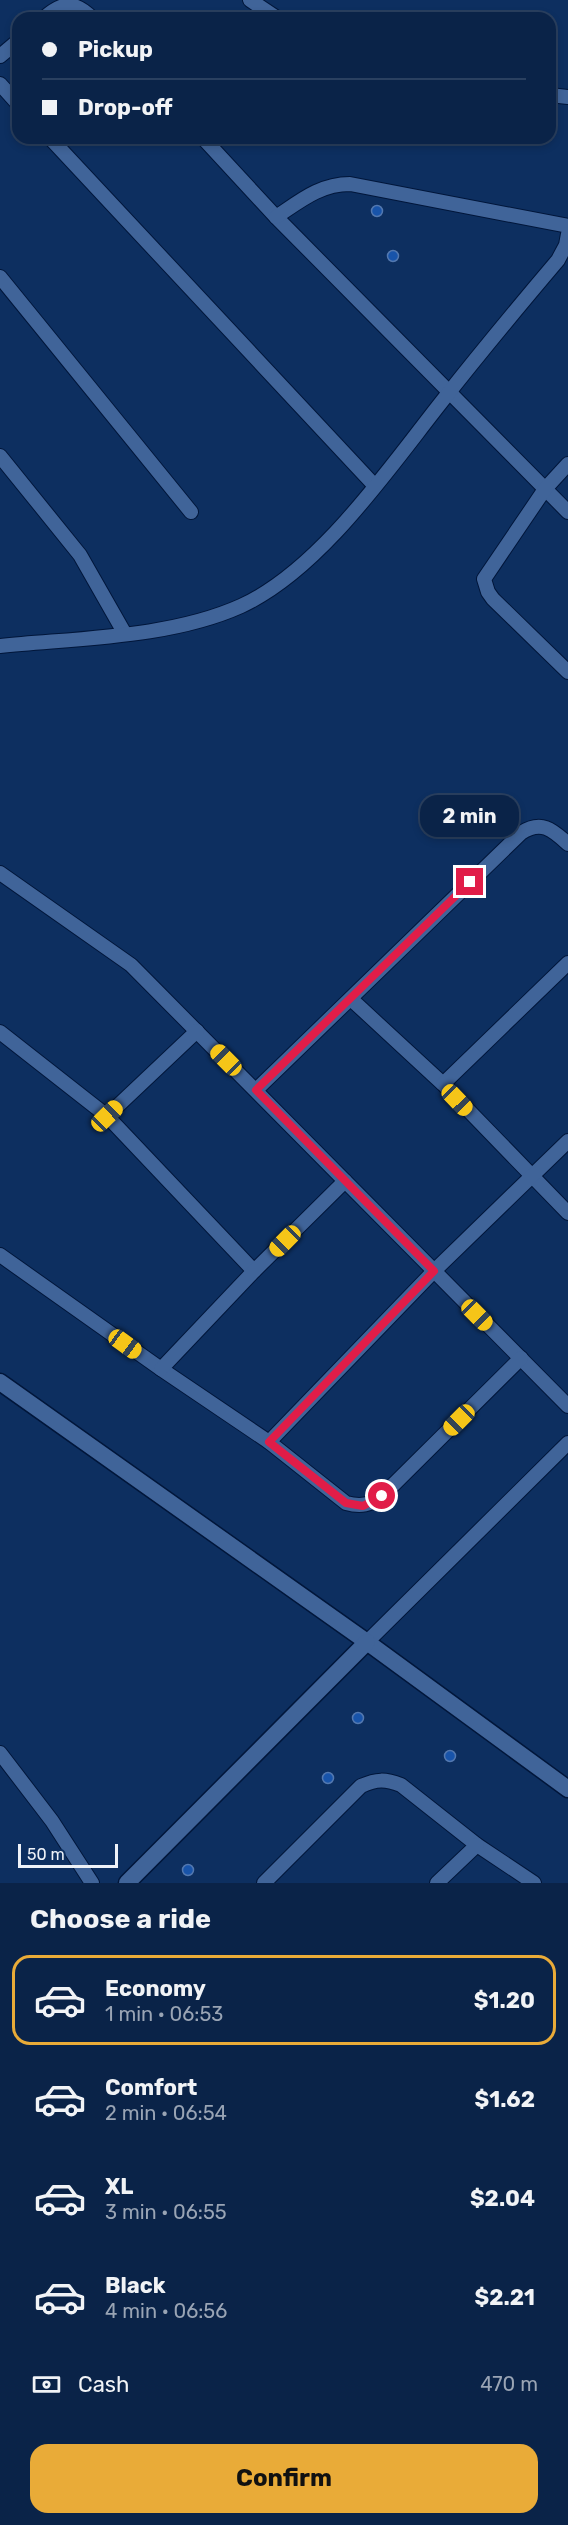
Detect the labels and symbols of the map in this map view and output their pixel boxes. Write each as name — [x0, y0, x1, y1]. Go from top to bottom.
callout: 2 min — [420, 795, 520, 837]
route end — [456, 868, 483, 895]
car — [207, 1041, 245, 1079]
car — [438, 1081, 476, 1119]
car — [88, 1097, 126, 1135]
car — [266, 1222, 304, 1260]
car — [458, 1296, 496, 1334]
car — [105, 1326, 145, 1362]
car — [440, 1401, 478, 1439]
route start — [368, 1482, 395, 1509]
scale bar — [18, 1841, 118, 1868]

